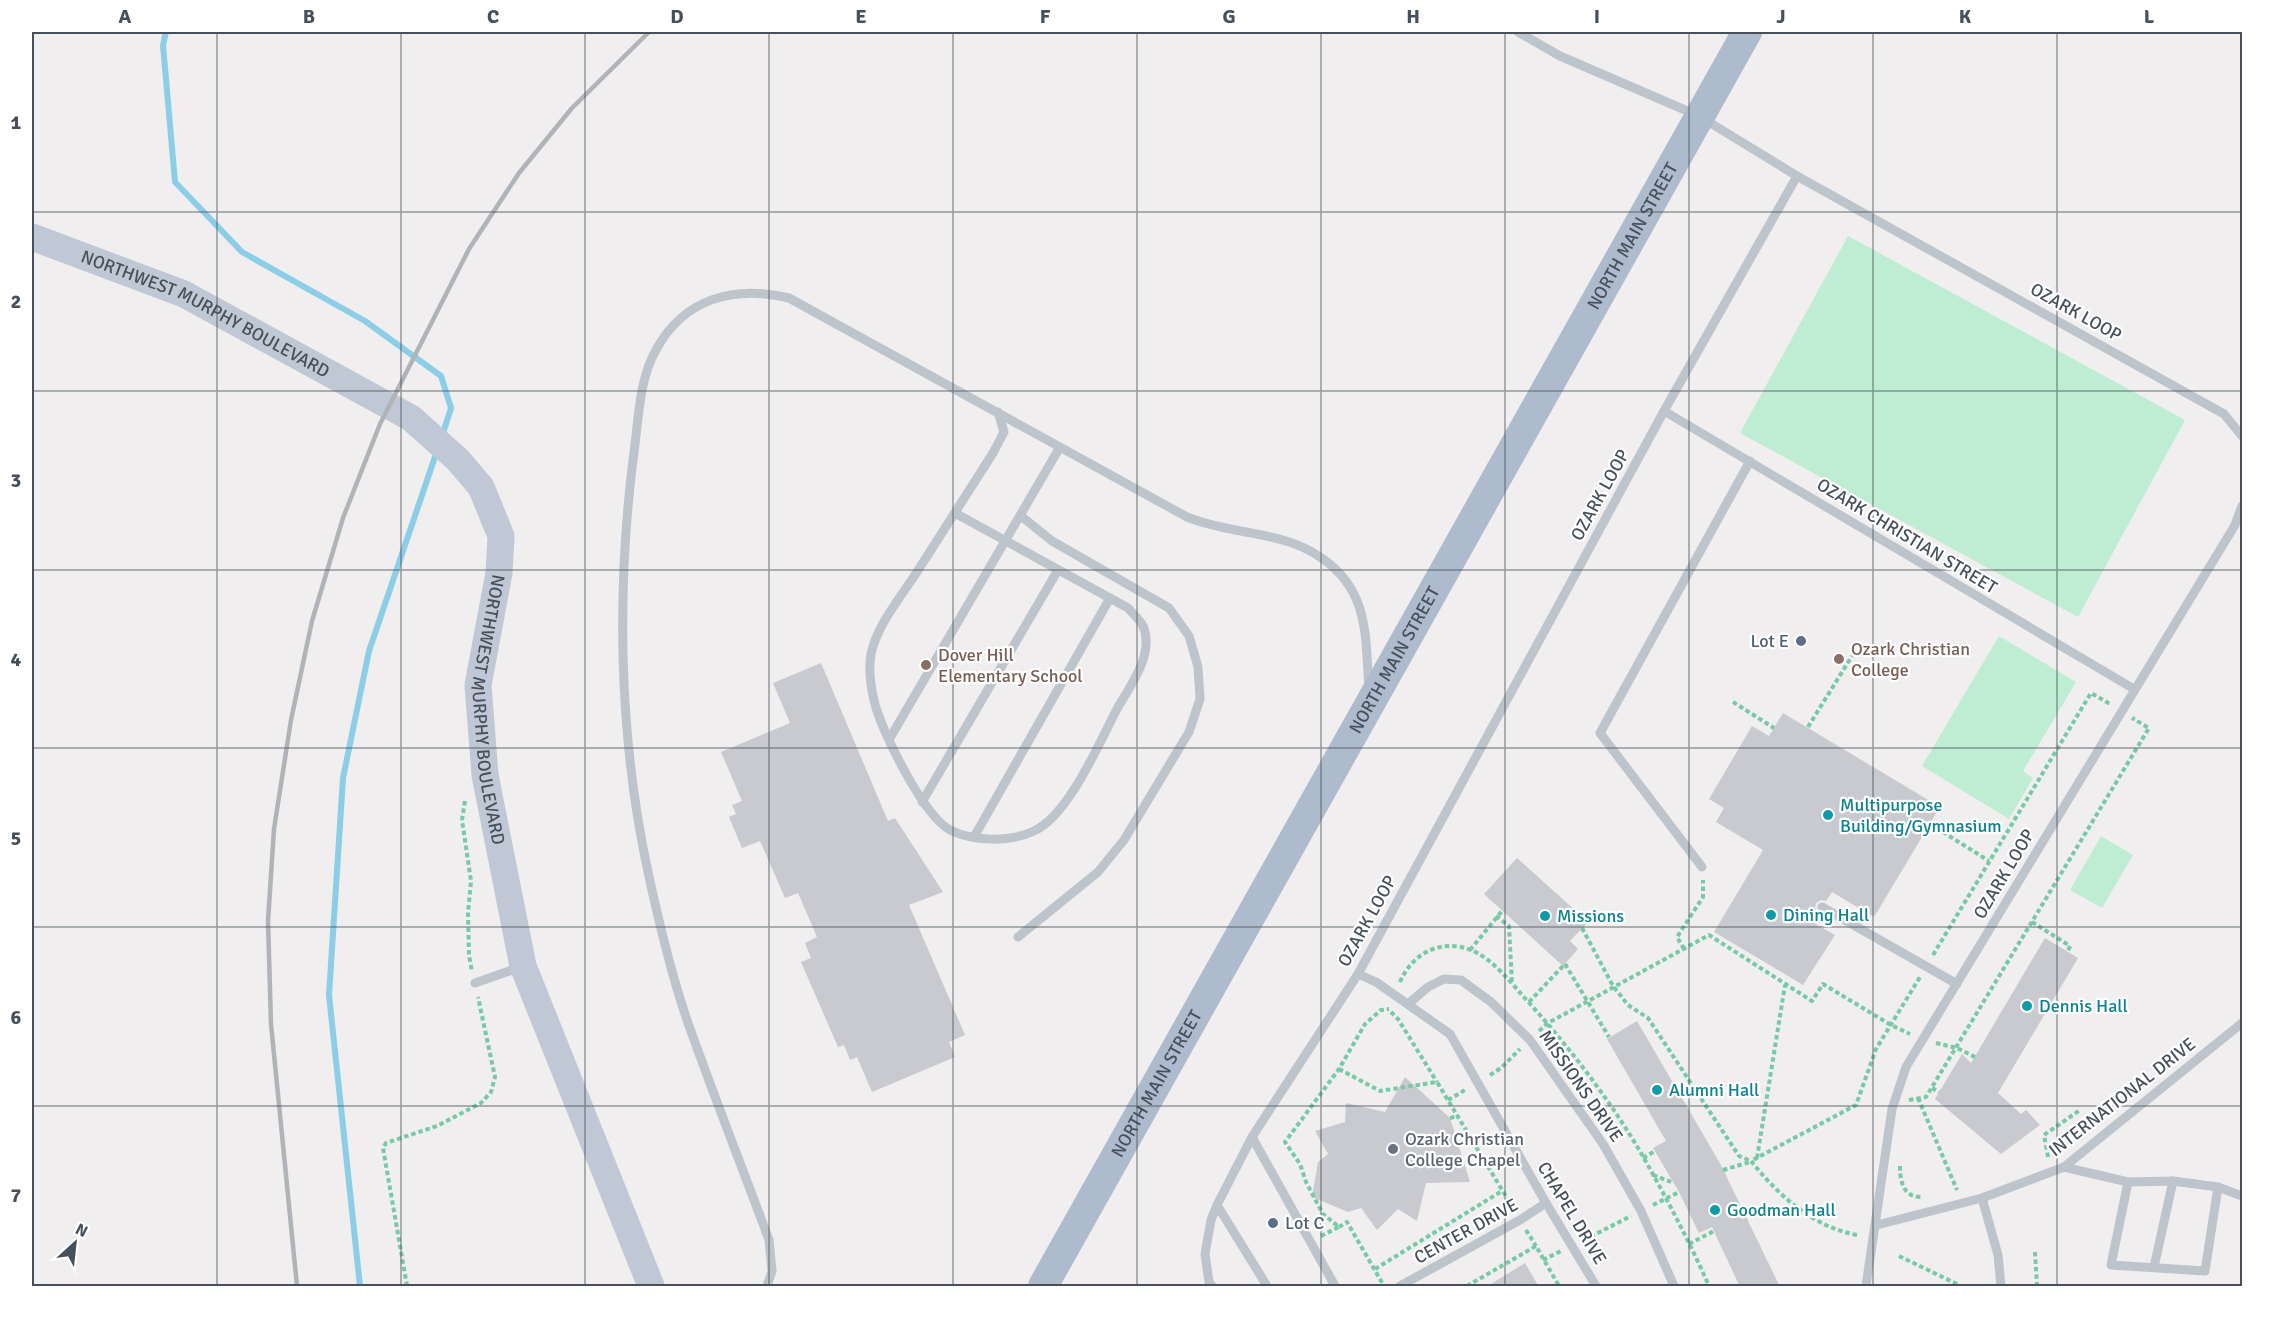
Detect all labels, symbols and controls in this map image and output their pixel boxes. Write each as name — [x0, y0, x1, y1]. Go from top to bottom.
text: A — [119, 4, 132, 29]
text: B — [303, 4, 315, 29]
text: C — [487, 4, 499, 29]
text: D — [670, 4, 684, 29]
text: E — [855, 4, 867, 29]
text: F — [1040, 4, 1051, 29]
text: G — [1222, 4, 1236, 29]
text: H — [1406, 4, 1420, 29]
text: I — [1594, 4, 1600, 29]
text: J — [1776, 4, 1786, 29]
text: K — [1959, 4, 1972, 29]
text: L — [2144, 4, 2155, 29]
text: 1 — [11, 110, 22, 135]
street label: NORTH MAIN STREET — [1582, 159, 1682, 314]
street label: NORTHWEST MURPHY BOULEVARD — [78, 245, 334, 382]
street label: OZARK LOOP — [2027, 278, 2125, 346]
text: 2 — [11, 289, 21, 314]
street label: OZARK LOOP — [1566, 446, 1634, 544]
text: 3 — [11, 468, 21, 493]
street label: OZARK CHRISTIAN STREET — [1813, 473, 2001, 599]
street label: NORTHWEST MURPHY BOULEVARD — [466, 573, 510, 847]
street label: NORTH MAIN STREET — [1344, 582, 1445, 737]
place label: Lot E — [1750, 630, 1789, 652]
marker: Lot E — [1794, 634, 1808, 648]
place label: Ozark Christian College — [1851, 638, 1970, 681]
place label: Dover Hill Elementary School — [938, 644, 1083, 687]
text: 4 — [11, 647, 22, 672]
marker: Ozark Christian College — [1832, 652, 1846, 666]
marker: Dover Hill Elementary School — [919, 658, 933, 672]
place label: Multipurpose Building/Gymnasium — [1840, 794, 2002, 837]
marker: Multipurpose Building/Gymnasium — [1821, 808, 1835, 822]
street label: OZARK LOOP — [1969, 825, 2039, 923]
text: 5 — [11, 826, 21, 851]
street label: OZARK LOOP — [1333, 872, 1401, 970]
place label: Dining Hall — [1783, 904, 1869, 926]
place label: Missions — [1557, 905, 1624, 927]
marker: Dining Hall — [1764, 908, 1778, 922]
marker: Missions — [1538, 909, 1552, 923]
place label: Dennis Hall — [2039, 995, 2128, 1017]
marker: Dennis Hall — [2020, 999, 2034, 1013]
text: 6 — [11, 1005, 22, 1030]
street label: NORTH MAIN STREET — [1107, 1006, 1207, 1161]
street label: MISSIONS DRIVE — [1534, 1026, 1628, 1146]
street label: INTERNATIONAL DRIVE — [2044, 1033, 2200, 1161]
place label: Alumni Hall — [1669, 1079, 1759, 1101]
marker: Alumni Hall — [1650, 1083, 1664, 1097]
place label: Ozark Christian College Chapel — [1405, 1128, 1524, 1171]
marker: Ozark Christian College Chapel — [1386, 1142, 1400, 1156]
street label: CHAPEL DRIVE — [1533, 1158, 1611, 1268]
text: 7 — [11, 1183, 22, 1208]
street label: CENTER DRIVE — [1410, 1193, 1522, 1269]
place label: Goodman Hall — [1727, 1199, 1836, 1221]
marker: Goodman Hall — [1708, 1203, 1722, 1217]
place label: Lot C — [1285, 1212, 1324, 1234]
north arrow — [45, 1213, 105, 1273]
marker: Lot C — [1266, 1216, 1280, 1230]
text: N — [72, 1219, 91, 1242]

